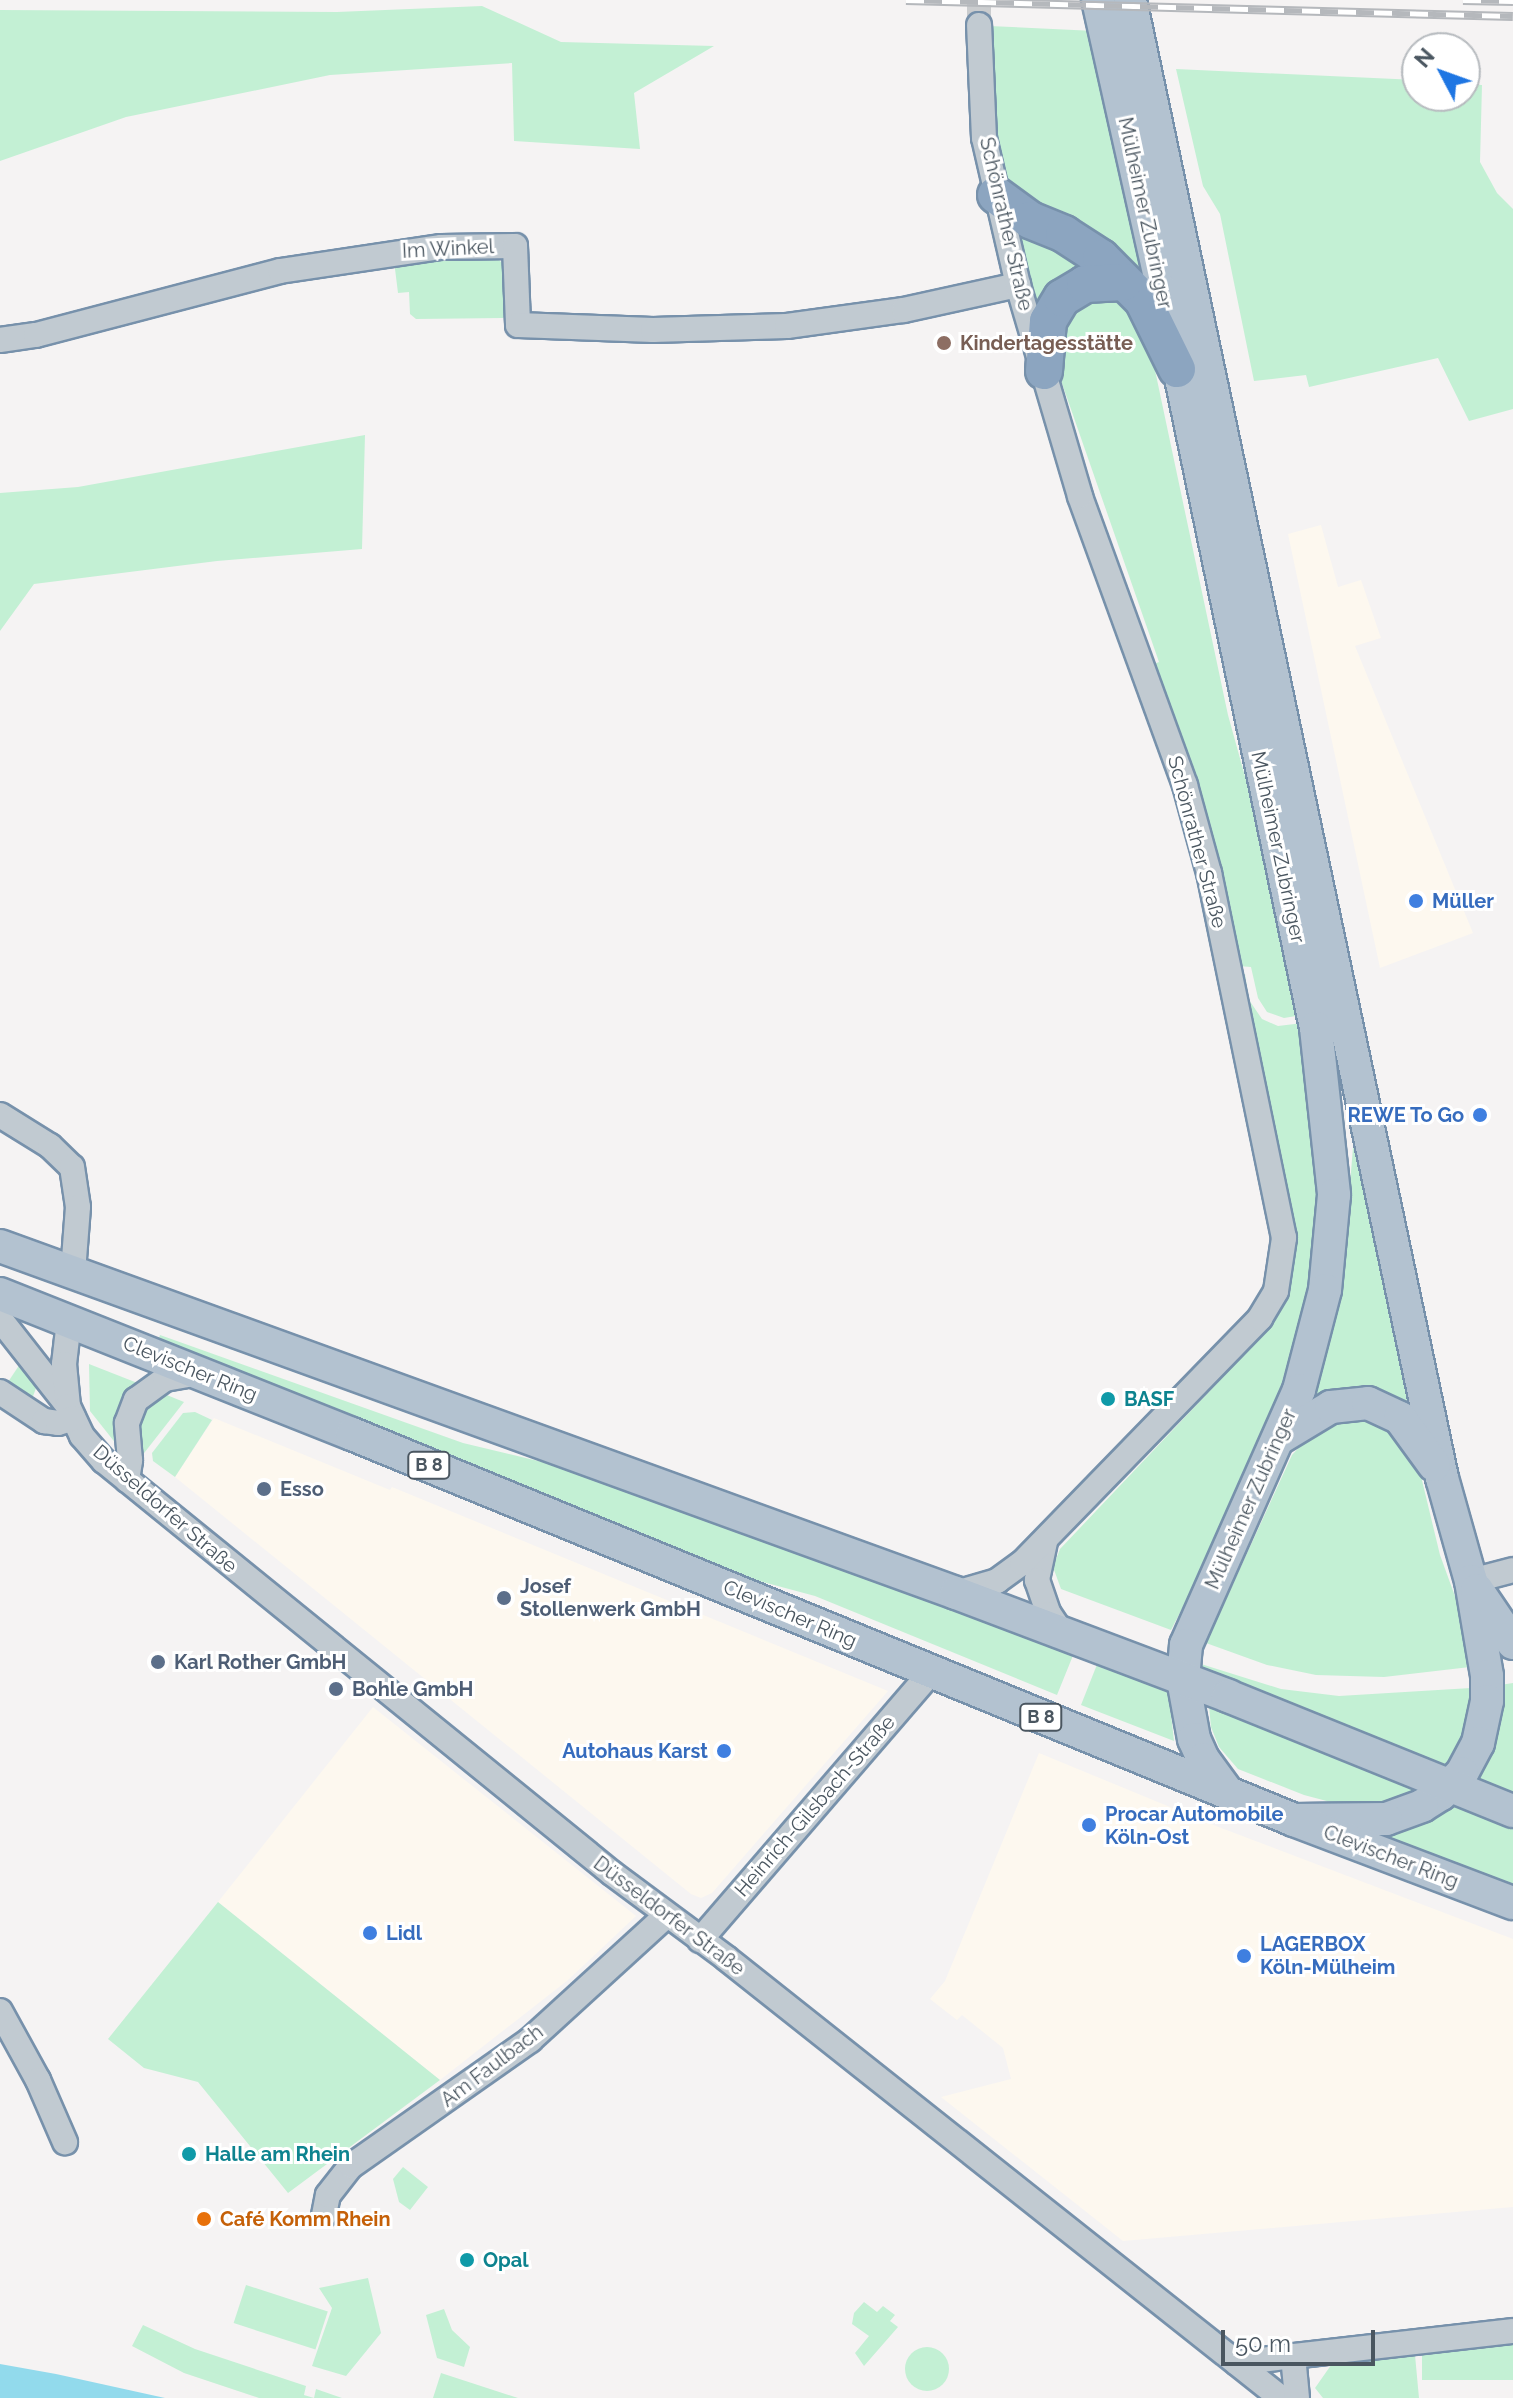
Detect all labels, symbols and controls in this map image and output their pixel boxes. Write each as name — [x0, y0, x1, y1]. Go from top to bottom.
north arrow — [1401, 32, 1481, 112]
text: N — [1409, 43, 1440, 72]
street label: Mülheimer Zubringer — [1113, 115, 1177, 311]
street label: Schönrather Straße — [974, 135, 1038, 313]
street label: Im Winkel — [401, 235, 495, 263]
place label: Kindertagesstätte — [960, 331, 1133, 355]
marker: Kindertagesstätte — [935, 334, 953, 352]
street label: Mülheimer Zubringer — [1246, 749, 1310, 945]
street label: Schönrather Straße — [1162, 753, 1232, 931]
place label: Müller — [1432, 889, 1494, 913]
marker: Müller — [1407, 892, 1425, 910]
place label: REWE To Go — [1347, 1103, 1464, 1127]
marker: REWE To Go — [1471, 1106, 1489, 1124]
street label: Clevischer Ring — [119, 1331, 261, 1407]
place label: BASF — [1124, 1387, 1174, 1411]
marker: BASF — [1099, 1390, 1117, 1408]
street label: Mülheimer Zubringer — [1200, 1405, 1302, 1593]
street label: Düsseldorfer Straße — [88, 1440, 242, 1578]
road number: B 8 — [407, 1451, 451, 1479]
place label: Esso — [280, 1477, 324, 1501]
marker: Esso — [255, 1480, 273, 1498]
place label: Josef Stollenwerk GmbH — [520, 1574, 701, 1621]
street label: Clevischer Ring — [719, 1575, 861, 1653]
marker: Josef Stollenwerk GmbH — [495, 1589, 513, 1607]
place label: Karl Rother GmbH — [174, 1650, 347, 1674]
marker: Karl Rother GmbH — [149, 1653, 167, 1671]
place label: Bohle GmbH — [352, 1677, 473, 1701]
marker: Bohle GmbH — [327, 1680, 345, 1698]
road number: B 8 — [1019, 1703, 1063, 1731]
street label: Heinrich-Gilsbach-Straße — [730, 1711, 900, 1901]
place label: Autohaus Karst — [562, 1739, 708, 1763]
marker: Autohaus Karst — [715, 1742, 733, 1760]
place label: Procar Automobile Köln-Ost — [1105, 1802, 1285, 1849]
marker: Procar Automobile Köln-Ost — [1080, 1816, 1098, 1834]
street label: Clevischer Ring — [1320, 1820, 1462, 1894]
street label: Düsseldorfer Straße — [589, 1851, 749, 1981]
place label: Lidl — [386, 1921, 422, 1945]
marker: Lidl — [361, 1924, 379, 1942]
place label: LAGERBOX Köln-Mülheim — [1260, 1932, 1395, 1979]
marker: LAGERBOX Köln-Mülheim — [1235, 1947, 1253, 1965]
street label: Am Faulbach — [436, 2020, 548, 2112]
place label: Halle am Rhein — [205, 2142, 350, 2166]
marker: Halle am Rhein — [180, 2145, 198, 2163]
place label: Café Komm Rhein — [220, 2207, 390, 2231]
marker: Café Komm Rhein — [195, 2210, 213, 2228]
place label: Opal — [483, 2248, 529, 2272]
marker: Opal — [458, 2251, 476, 2269]
scale bar — [1225, 2314, 1379, 2364]
text: 50 m — [1235, 2329, 1291, 2358]

